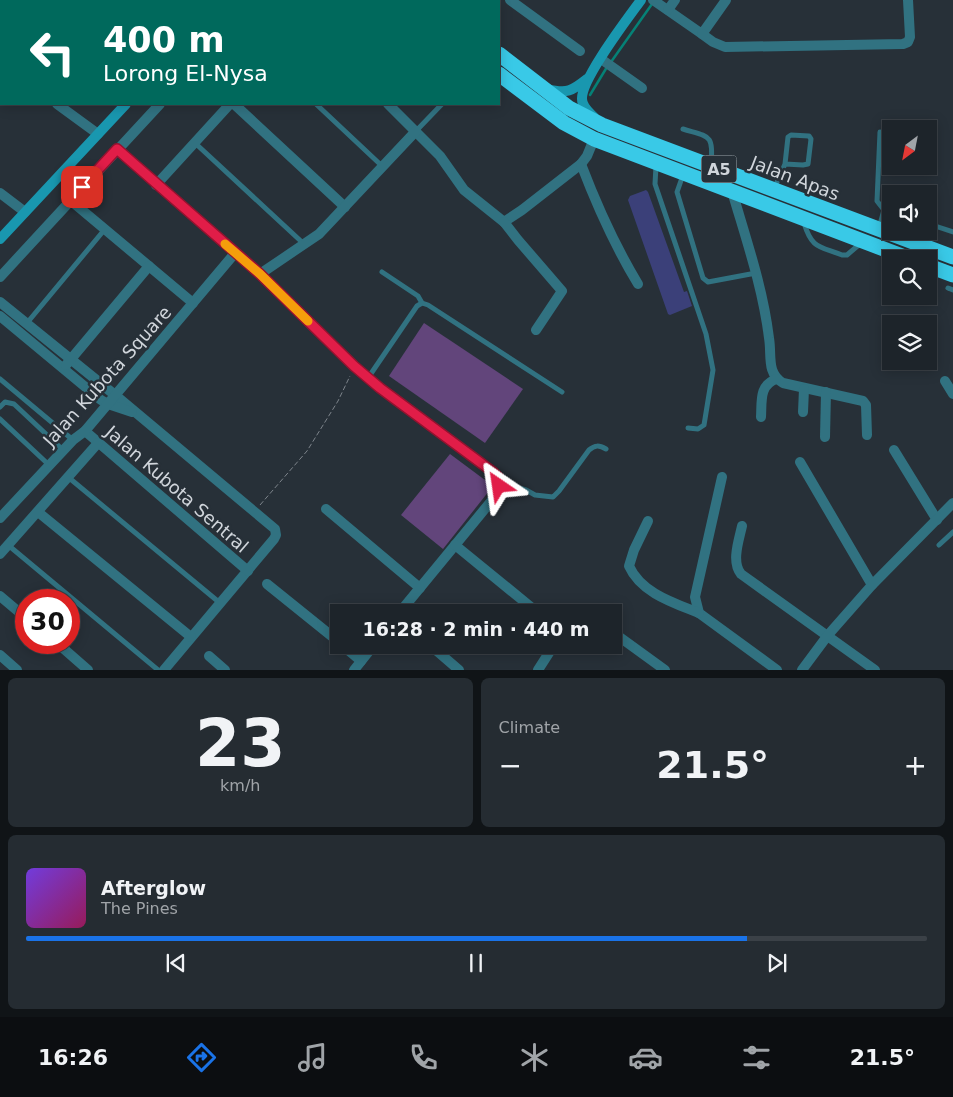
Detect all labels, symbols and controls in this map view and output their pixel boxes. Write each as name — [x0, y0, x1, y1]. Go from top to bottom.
icon: left — [20, 20, 85, 85]
text: 400 m — [103, 20, 225, 60]
text: Lorong El-Nysa — [103, 61, 268, 86]
north arrow — [882, 120, 938, 175]
map controls — [882, 120, 937, 370]
street label: Jalan Apas — [747, 151, 842, 205]
road number: A5 — [702, 156, 736, 182]
pin — [61, 166, 103, 208]
icon: arrive — [68, 173, 96, 201]
button: sound — [882, 185, 937, 240]
button: search — [882, 250, 937, 305]
street label: Jalan Kubota Square — [38, 302, 176, 451]
button: layers — [882, 315, 937, 370]
street label: Jalan Kubota Sentral — [101, 421, 253, 557]
position arrow — [472, 459, 524, 511]
speed limit sign: 30 — [15, 589, 80, 654]
text: 16:28 · 2 min · 440 m — [362, 618, 590, 640]
text: 23 — [195, 706, 285, 781]
text: Climate — [499, 718, 560, 737]
text: 21.5° — [656, 743, 769, 787]
text: − — [499, 749, 522, 782]
text: + — [904, 749, 927, 782]
text: km/h — [220, 776, 260, 795]
text: Afterglow — [101, 877, 206, 899]
text: The Pines — [101, 899, 178, 918]
icon: previous — [162, 949, 190, 977]
icon: pause — [462, 949, 490, 977]
icon: next — [763, 949, 791, 977]
icon: directions — [184, 1040, 219, 1075]
icon: music — [295, 1040, 330, 1075]
icon: phone — [406, 1040, 441, 1075]
icon: climate — [517, 1040, 552, 1075]
icon: car — [628, 1040, 663, 1075]
icon: filters — [739, 1040, 774, 1075]
text: 16:26 — [38, 1045, 108, 1070]
text: 21.5° — [850, 1045, 915, 1070]

